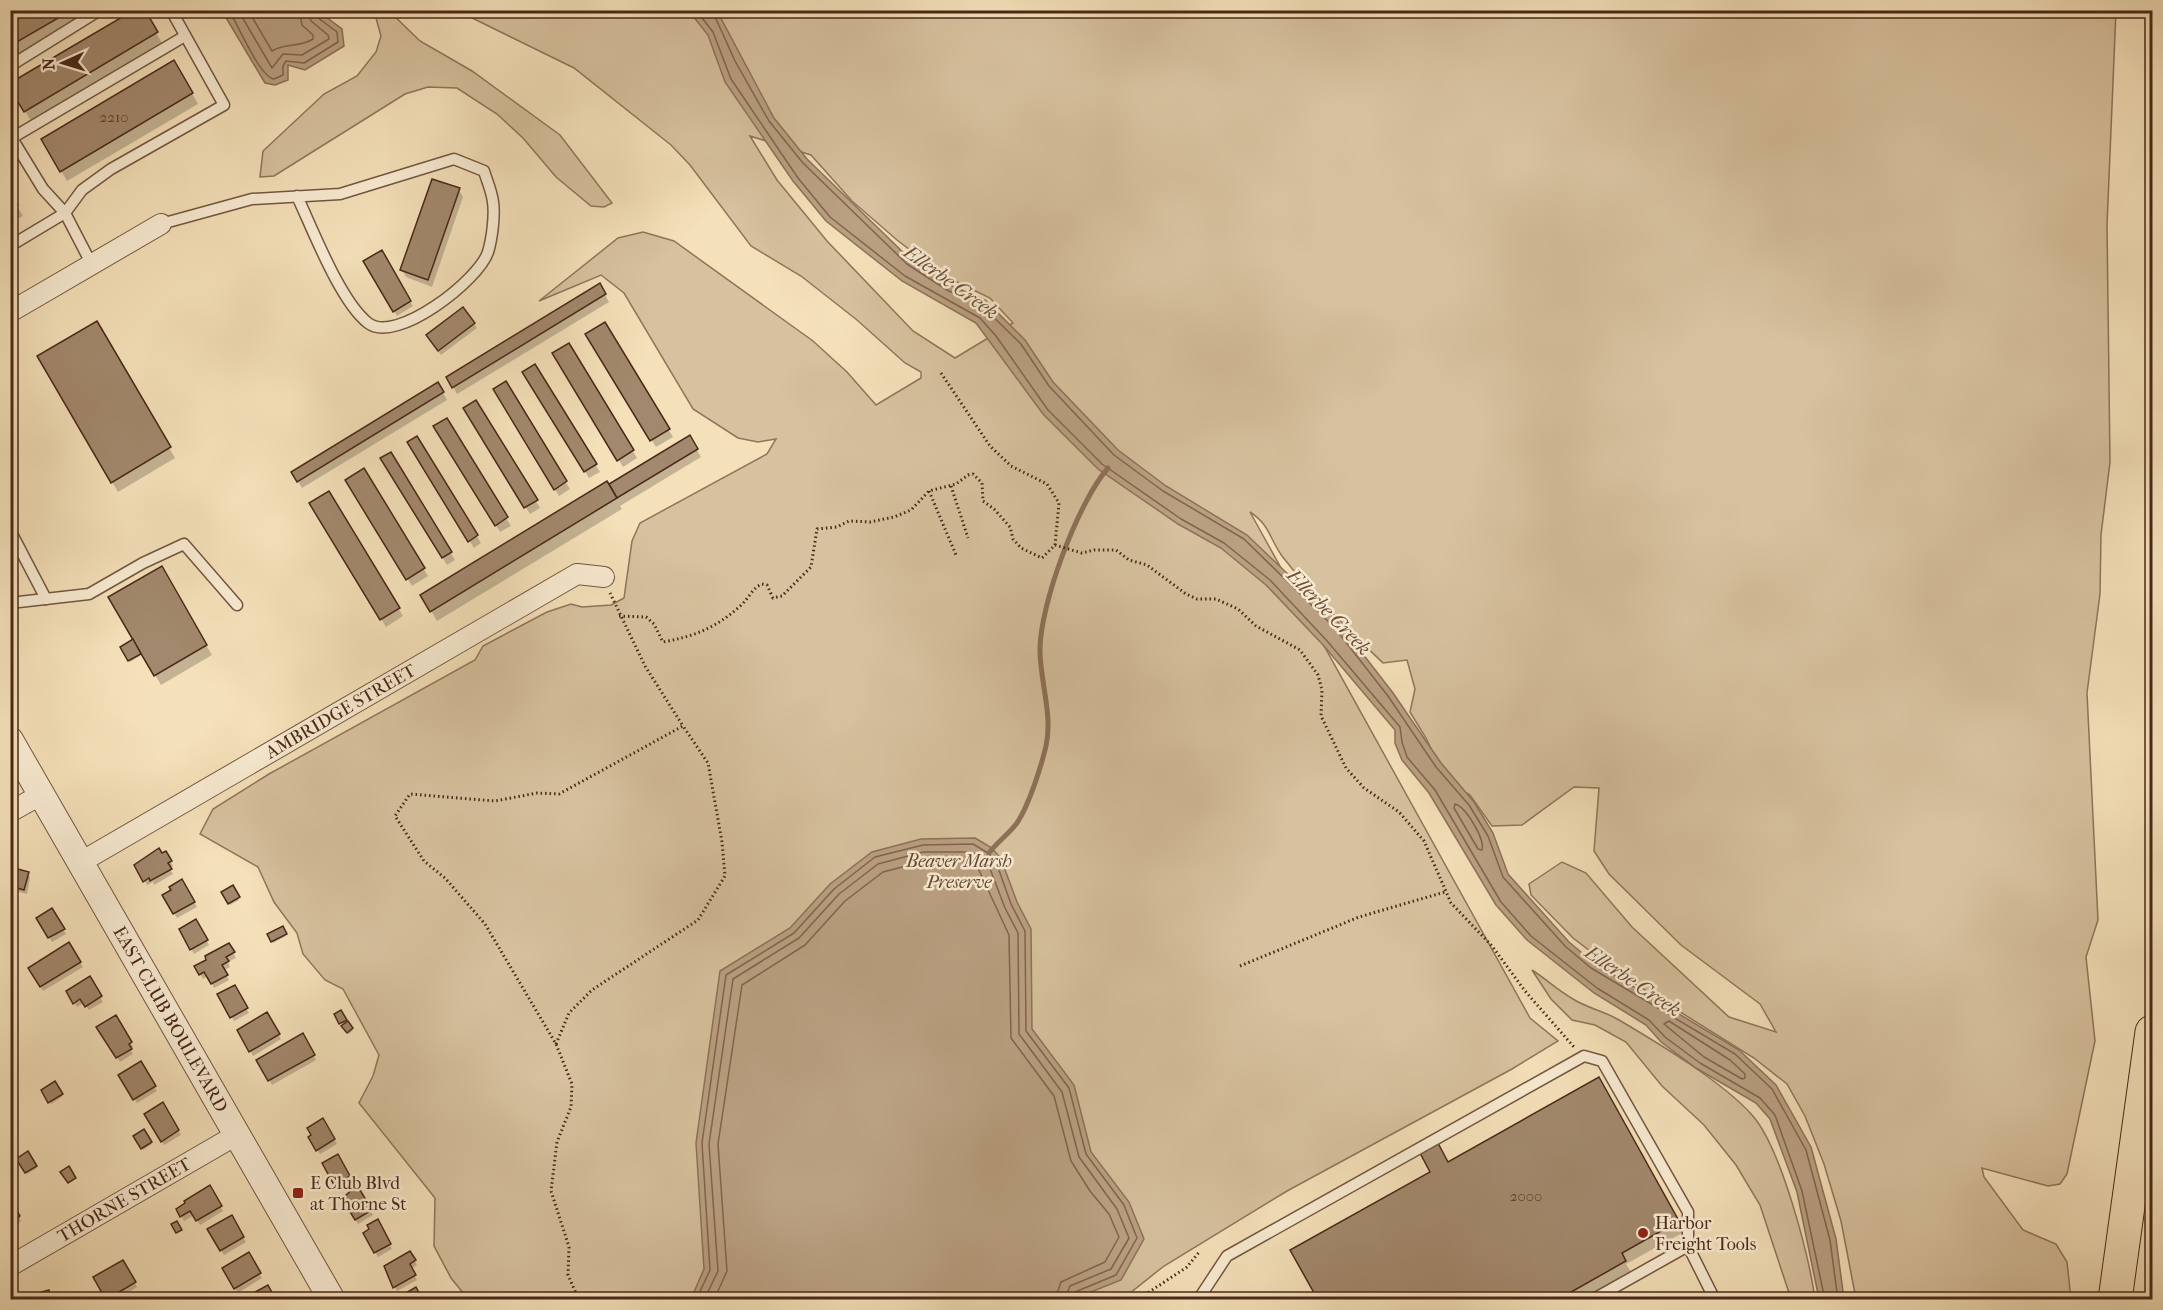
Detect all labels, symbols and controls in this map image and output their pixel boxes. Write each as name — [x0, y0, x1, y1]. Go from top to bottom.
north arrow — [33, 33, 93, 93]
text: N — [39, 56, 58, 71]
house number: 2210 — [100, 108, 128, 126]
water label: Ellerbe Creek — [899, 240, 1003, 324]
water label: Ellerbe Creek — [1281, 563, 1376, 660]
street label: AMBRIDGE STREET — [261, 659, 420, 764]
park label: Beaver Marsh Preserve — [905, 851, 1012, 893]
street label: EAST CLUB BOULEVARD — [109, 922, 232, 1116]
water label: Ellerbe Creek — [1580, 940, 1685, 1022]
street label: THORNE STREET — [54, 1153, 195, 1247]
place label: E Club Blvd at Thorne St — [310, 1173, 407, 1215]
marker: E Club Blvd at Thorne St — [291, 1186, 305, 1200]
house number: 2000 — [1510, 1187, 1542, 1205]
place label: Harbor Freight Tools — [1655, 1213, 1757, 1255]
marker: Harbor Freight Tools — [1636, 1226, 1650, 1240]

